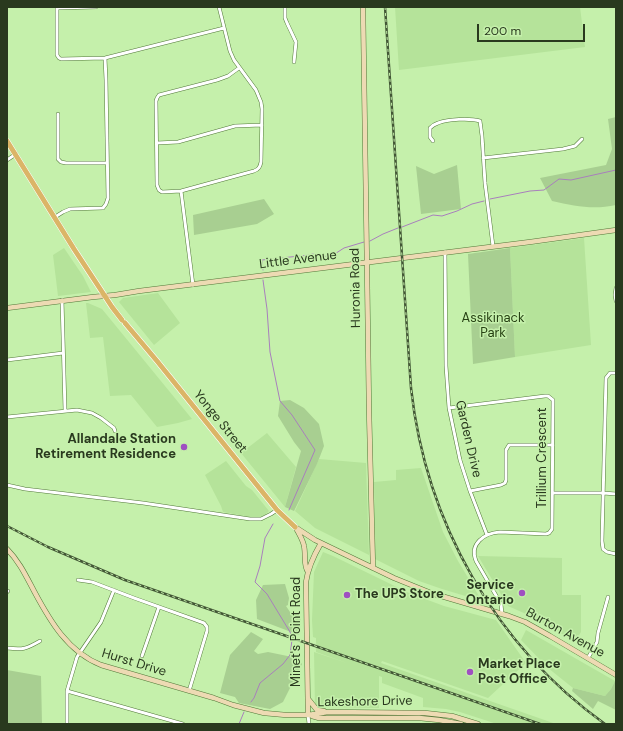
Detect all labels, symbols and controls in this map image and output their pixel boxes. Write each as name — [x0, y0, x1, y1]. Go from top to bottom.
scale bar — [479, 16, 587, 42]
text: 200 m — [484, 23, 521, 39]
street label: Little Avenue — [258, 248, 338, 272]
street label: Huronia Road — [348, 248, 364, 328]
park label: Assikinack Park — [462, 311, 524, 342]
street label: Yonge Street — [190, 387, 250, 457]
street label: Garden Drive — [452, 399, 484, 479]
street label: Trillium Crescent — [535, 407, 551, 509]
place label: Allandale Station Retirement Residence — [35, 432, 176, 463]
marker: Allandale Station Retirement Residence — [179, 442, 189, 452]
street label: Minet's Point Road — [289, 577, 305, 687]
place label: Service Ontario — [466, 578, 514, 609]
place label: The UPS Store — [355, 587, 444, 603]
marker: Service Ontario — [517, 588, 527, 598]
marker: The UPS Store — [342, 590, 352, 600]
street label: Burton Avenue — [523, 605, 607, 661]
street label: Hurst Drive — [100, 646, 168, 680]
place label: Market Place Post Office — [478, 657, 561, 688]
marker: Market Place Post Office — [465, 667, 475, 677]
street label: Lakeshore Drive — [317, 693, 413, 711]

